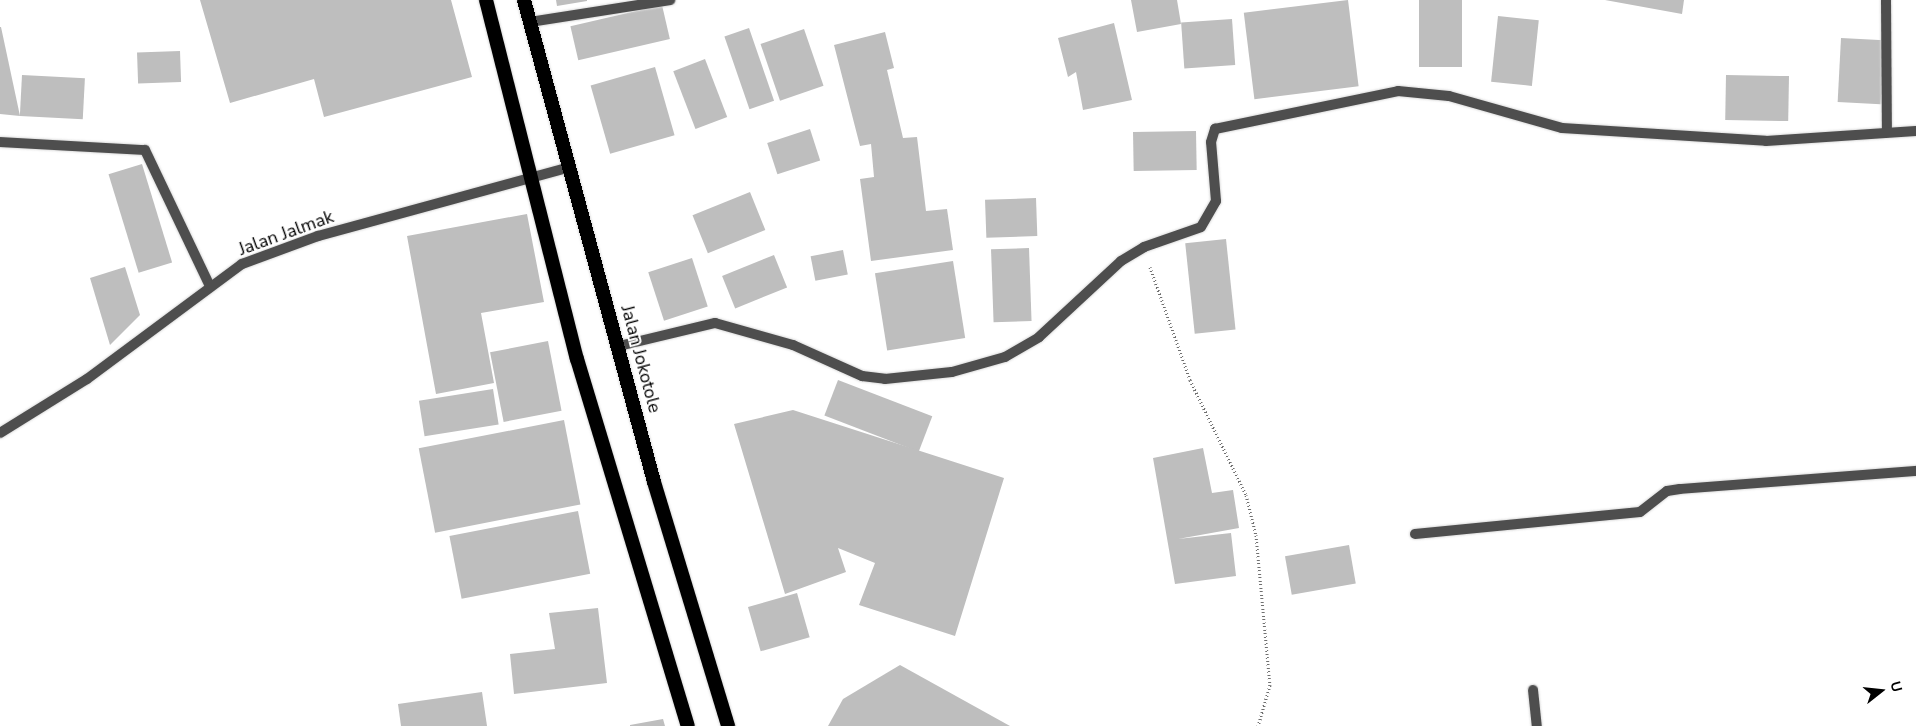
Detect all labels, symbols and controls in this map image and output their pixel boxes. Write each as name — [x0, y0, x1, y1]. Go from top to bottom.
street label: Jalan Jalmak — [235, 206, 337, 260]
street label: Jalan Jokotole — [616, 303, 666, 415]
north arrow — [1856, 666, 1906, 716]
text: U — [1885, 679, 1906, 694]

